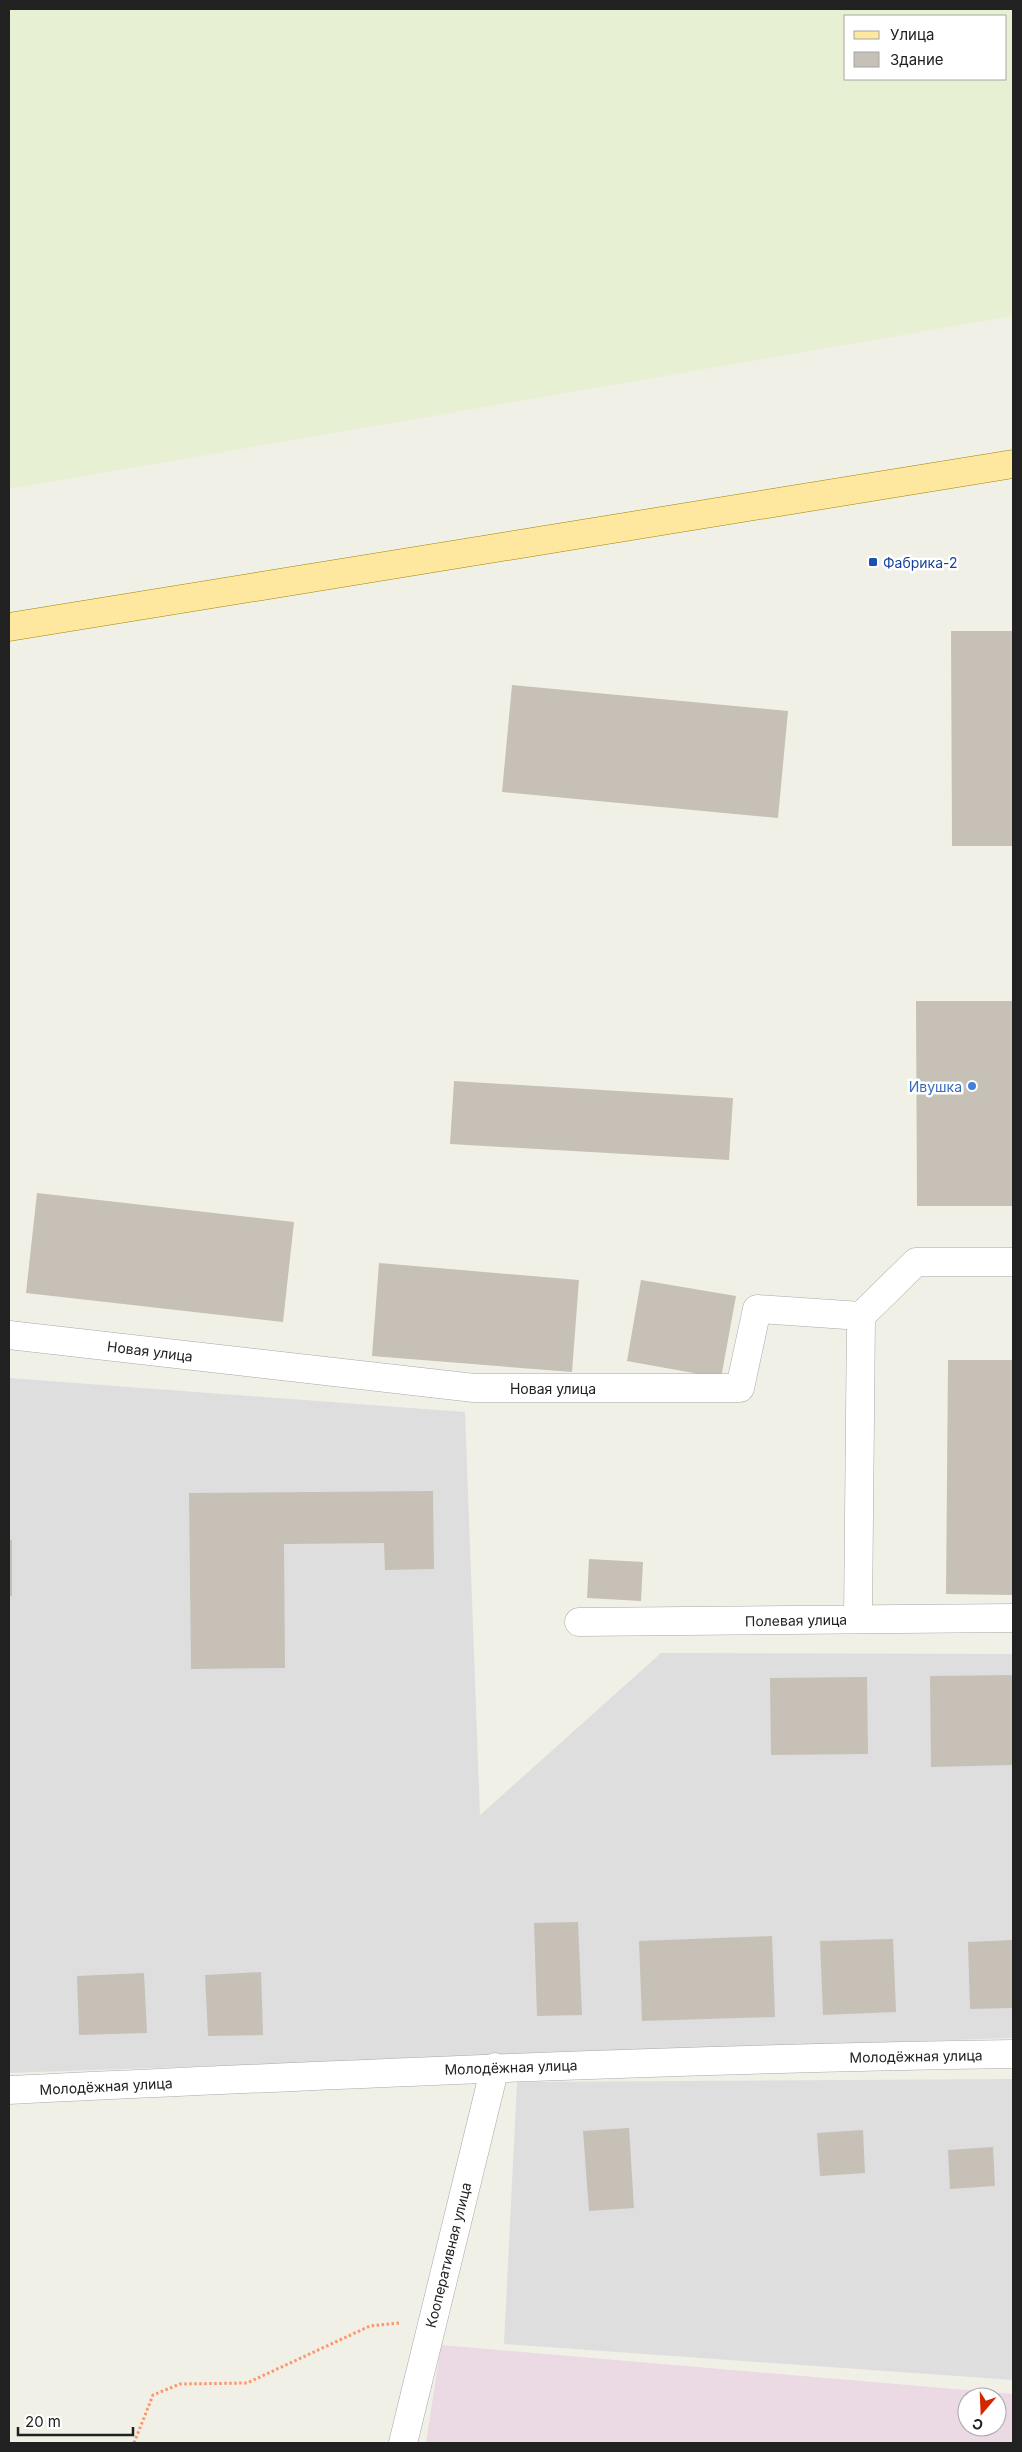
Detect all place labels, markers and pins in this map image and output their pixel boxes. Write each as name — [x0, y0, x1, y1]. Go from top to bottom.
place label: Фабрика-2 — [883, 554, 958, 571]
marker: Фабрика-2 — [867, 556, 879, 568]
place label: Ивушка — [909, 1078, 962, 1095]
marker: Ивушка — [966, 1080, 978, 1092]

